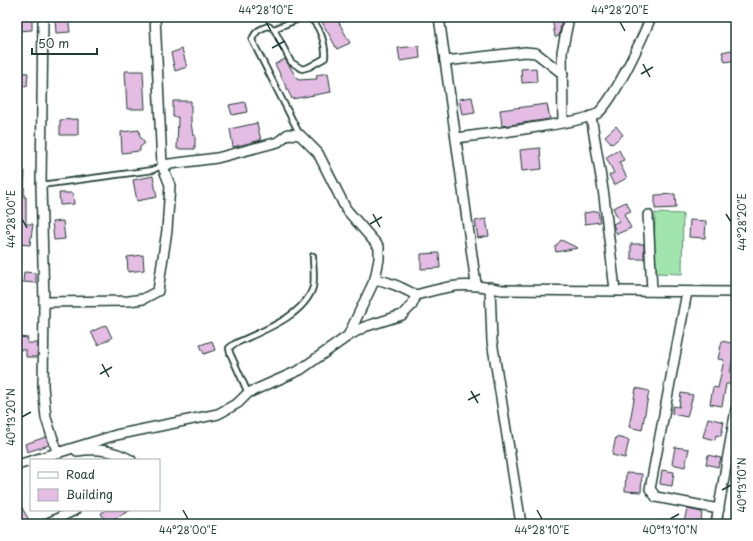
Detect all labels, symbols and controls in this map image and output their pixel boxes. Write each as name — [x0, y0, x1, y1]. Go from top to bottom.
text: 44°28'10"E — [238, 2, 294, 17]
text: 44°28'20"E — [591, 2, 649, 17]
scale bar — [32, 30, 97, 56]
text: 50 m — [38, 34, 69, 52]
text: 44°28'00"E — [3, 190, 18, 248]
text: 44°28'20"E — [734, 193, 749, 251]
text: 40°13'20"N — [3, 388, 18, 446]
text: 40°13'10"N — [734, 457, 749, 513]
legend — [30, 459, 160, 511]
text: Road — [66, 465, 95, 483]
text: Building — [66, 485, 113, 503]
text: 44°28'00"E — [159, 522, 217, 537]
text: 44°28'10"E — [514, 522, 570, 537]
text: 40°13'10"N — [642, 522, 698, 537]

